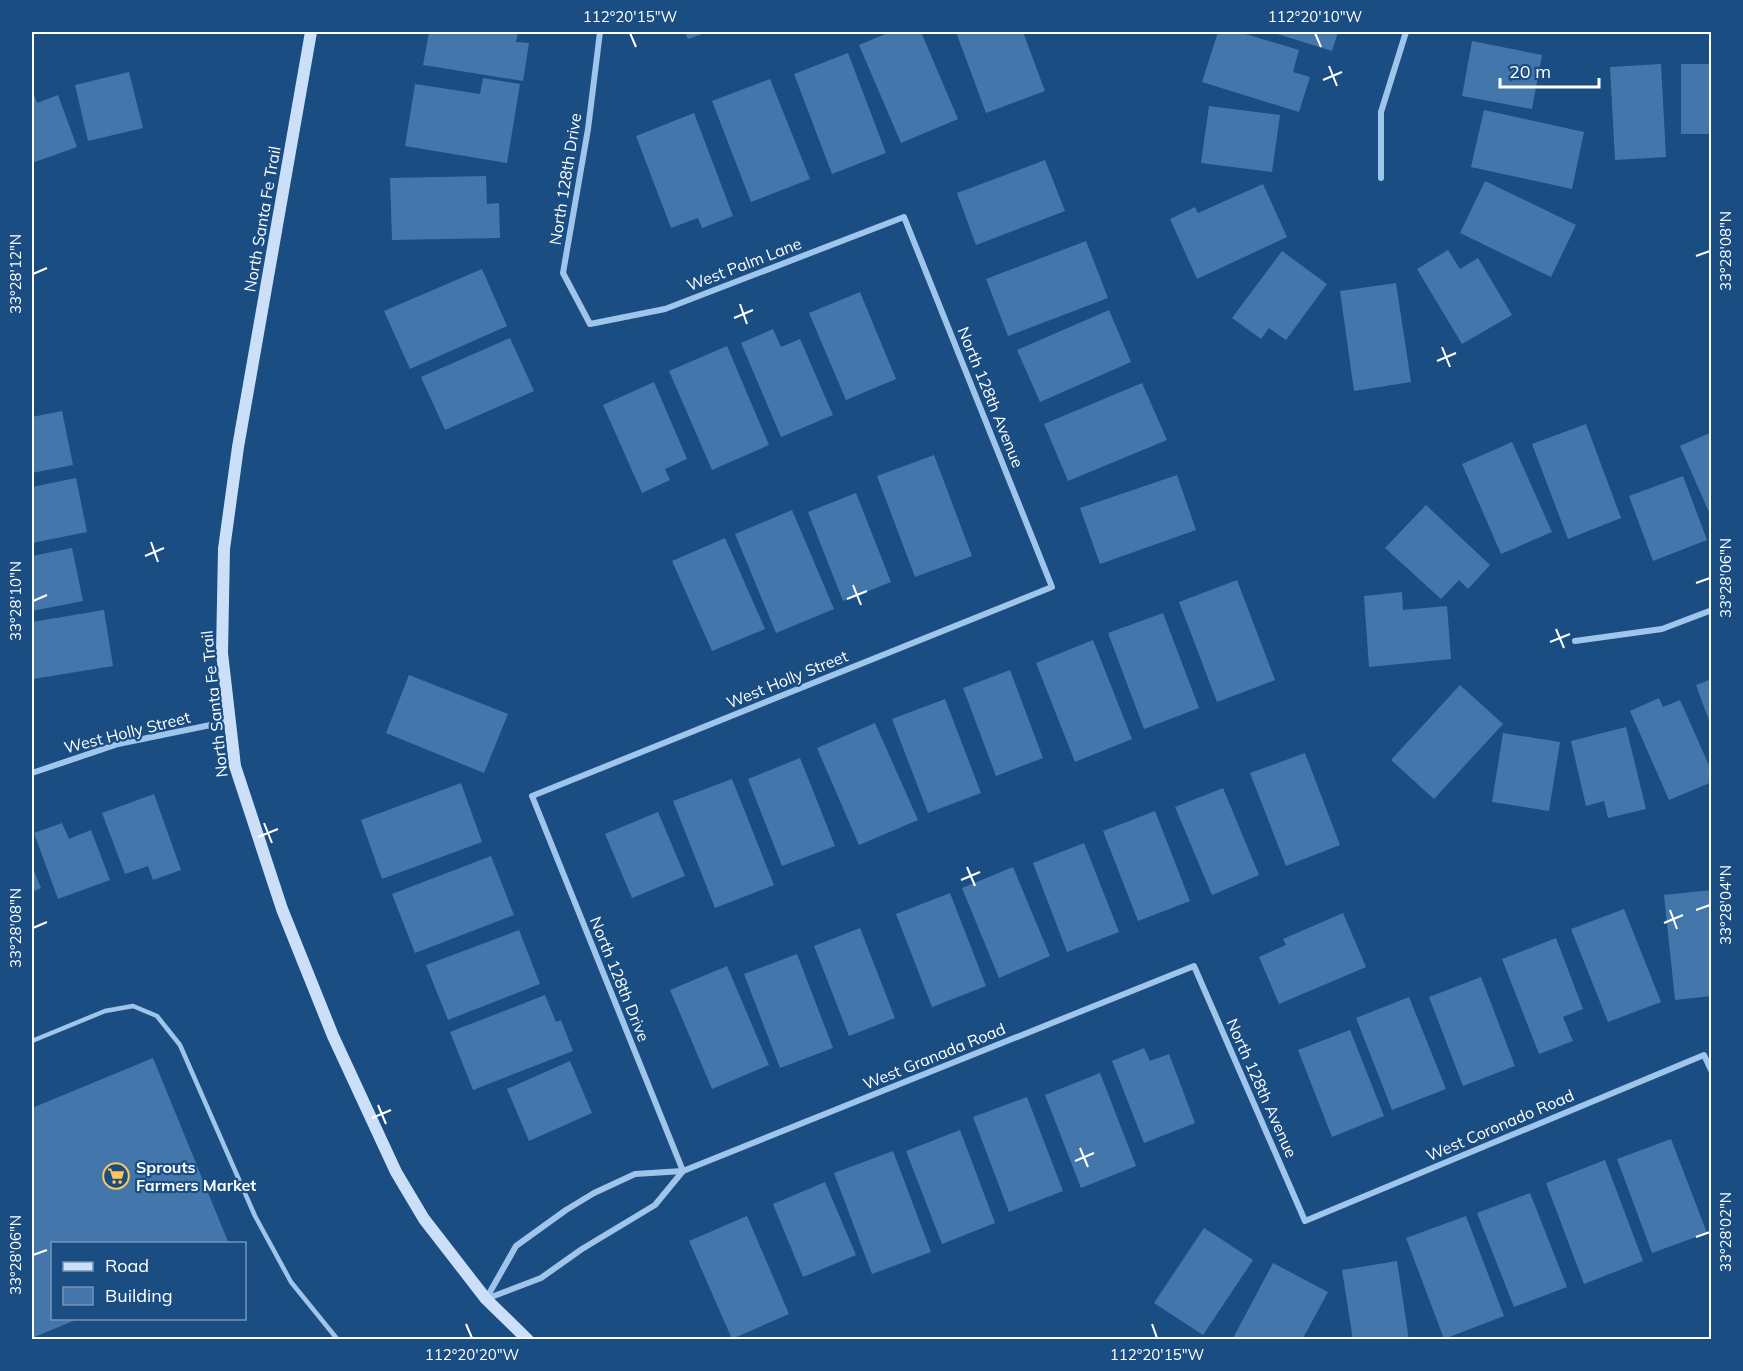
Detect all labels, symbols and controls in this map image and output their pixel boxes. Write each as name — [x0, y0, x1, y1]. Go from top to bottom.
text: 112°20'15"W — [583, 7, 678, 26]
text: 112°20'10"W — [1268, 7, 1363, 26]
scale bar — [1500, 51, 1599, 89]
text: 20 m — [1509, 60, 1551, 83]
street label: North 128th Drive — [545, 112, 585, 246]
street label: North Santa Fe Trail — [239, 145, 285, 293]
text: 33°28'08"N — [1716, 211, 1735, 291]
street label: West Palm Lane — [684, 233, 804, 295]
text: 33°28'12"N — [6, 234, 25, 314]
street label: North 128th Avenue — [954, 324, 1028, 470]
text: 33°28'06"N — [1716, 538, 1735, 618]
text: 33°28'10"N — [6, 561, 25, 641]
street label: North Santa Fe Trail — [196, 629, 232, 779]
street label: West Holly Street — [723, 645, 851, 712]
street label: West Holly Street — [62, 707, 192, 757]
text: 33°28'04"N — [1716, 865, 1735, 945]
text: 33°28'08"N — [6, 888, 25, 968]
street label: North 128th Drive — [586, 914, 654, 1044]
street label: North 128th Avenue — [1222, 1015, 1302, 1161]
street label: West Granada Road — [860, 1018, 1008, 1094]
street label: West Coronado Road — [1423, 1085, 1577, 1165]
place label: Sprouts Farmers Market — [136, 1157, 256, 1195]
supermarket icon: Sprouts Farmers Market — [101, 1161, 131, 1191]
text: 33°28'02"N — [1716, 1192, 1735, 1272]
text: 33°28'06"N — [6, 1215, 25, 1295]
legend — [51, 1242, 246, 1320]
text: Road — [105, 1254, 149, 1277]
text: Building — [105, 1284, 173, 1307]
text: 112°20'20"W — [425, 1345, 520, 1364]
text: 112°20'15"W — [1110, 1345, 1205, 1364]

